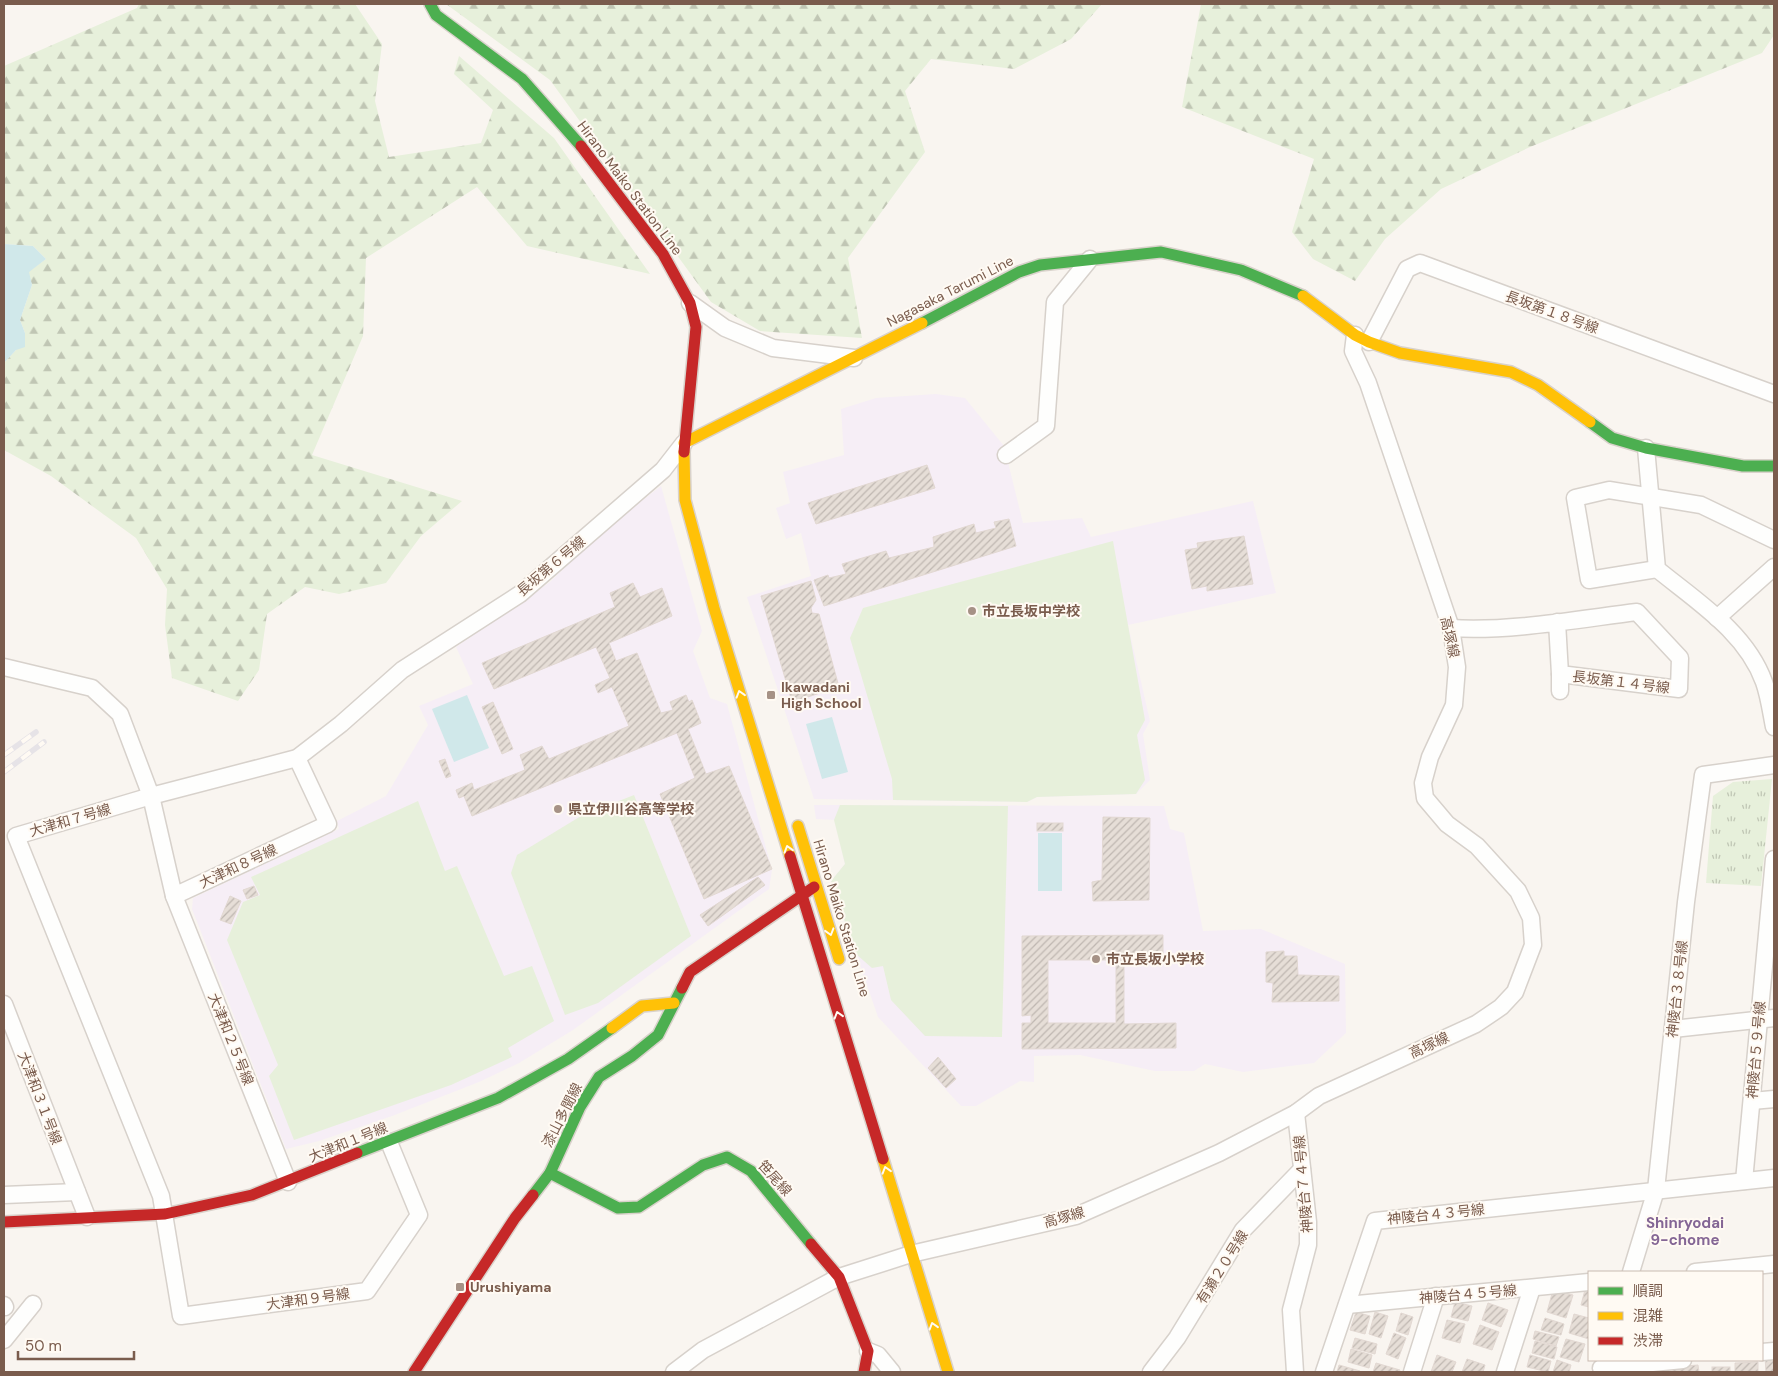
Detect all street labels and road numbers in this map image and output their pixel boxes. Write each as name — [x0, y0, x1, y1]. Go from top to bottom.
street label: Hirano Maiko Station Line — [574, 117, 686, 259]
street label: Nagasaka Tarumi Line — [884, 251, 1016, 331]
street label: 長坂第１８号線 — [1503, 287, 1601, 337]
street label: 長坂第６号線 — [513, 532, 589, 600]
street label: 高塚線 — [1437, 615, 1463, 659]
street label: 長坂第１４号線 — [1571, 667, 1671, 697]
street label: 大津和７号線 — [27, 800, 113, 840]
street label: Hirano Maiko Station Line — [809, 837, 875, 999]
street label: 大津和８号線 — [196, 840, 280, 892]
street label: 神陵台３８号線 — [1663, 939, 1691, 1039]
street label: 大津和２５号線 — [204, 990, 258, 1088]
street label: 神陵台５９号線 — [1743, 1000, 1769, 1100]
street label: 高塚線 — [1406, 1028, 1452, 1062]
street label: 大津和３１号線 — [14, 1049, 66, 1147]
street label: 漆山多聞線 — [538, 1080, 586, 1150]
street label: 大津和１号線 — [306, 1118, 390, 1166]
street label: 神陵台７４号線 — [1290, 1134, 1316, 1234]
street label: 笹尾線 — [754, 1156, 796, 1200]
street label: 神陵台４３号線 — [1386, 1200, 1486, 1228]
street label: 高塚線 — [1041, 1203, 1087, 1231]
street label: 有瀬２０号線 — [1192, 1227, 1252, 1307]
street label: 神陵台４５号線 — [1418, 1281, 1518, 1307]
street label: 大津和９号線 — [265, 1284, 351, 1314]

